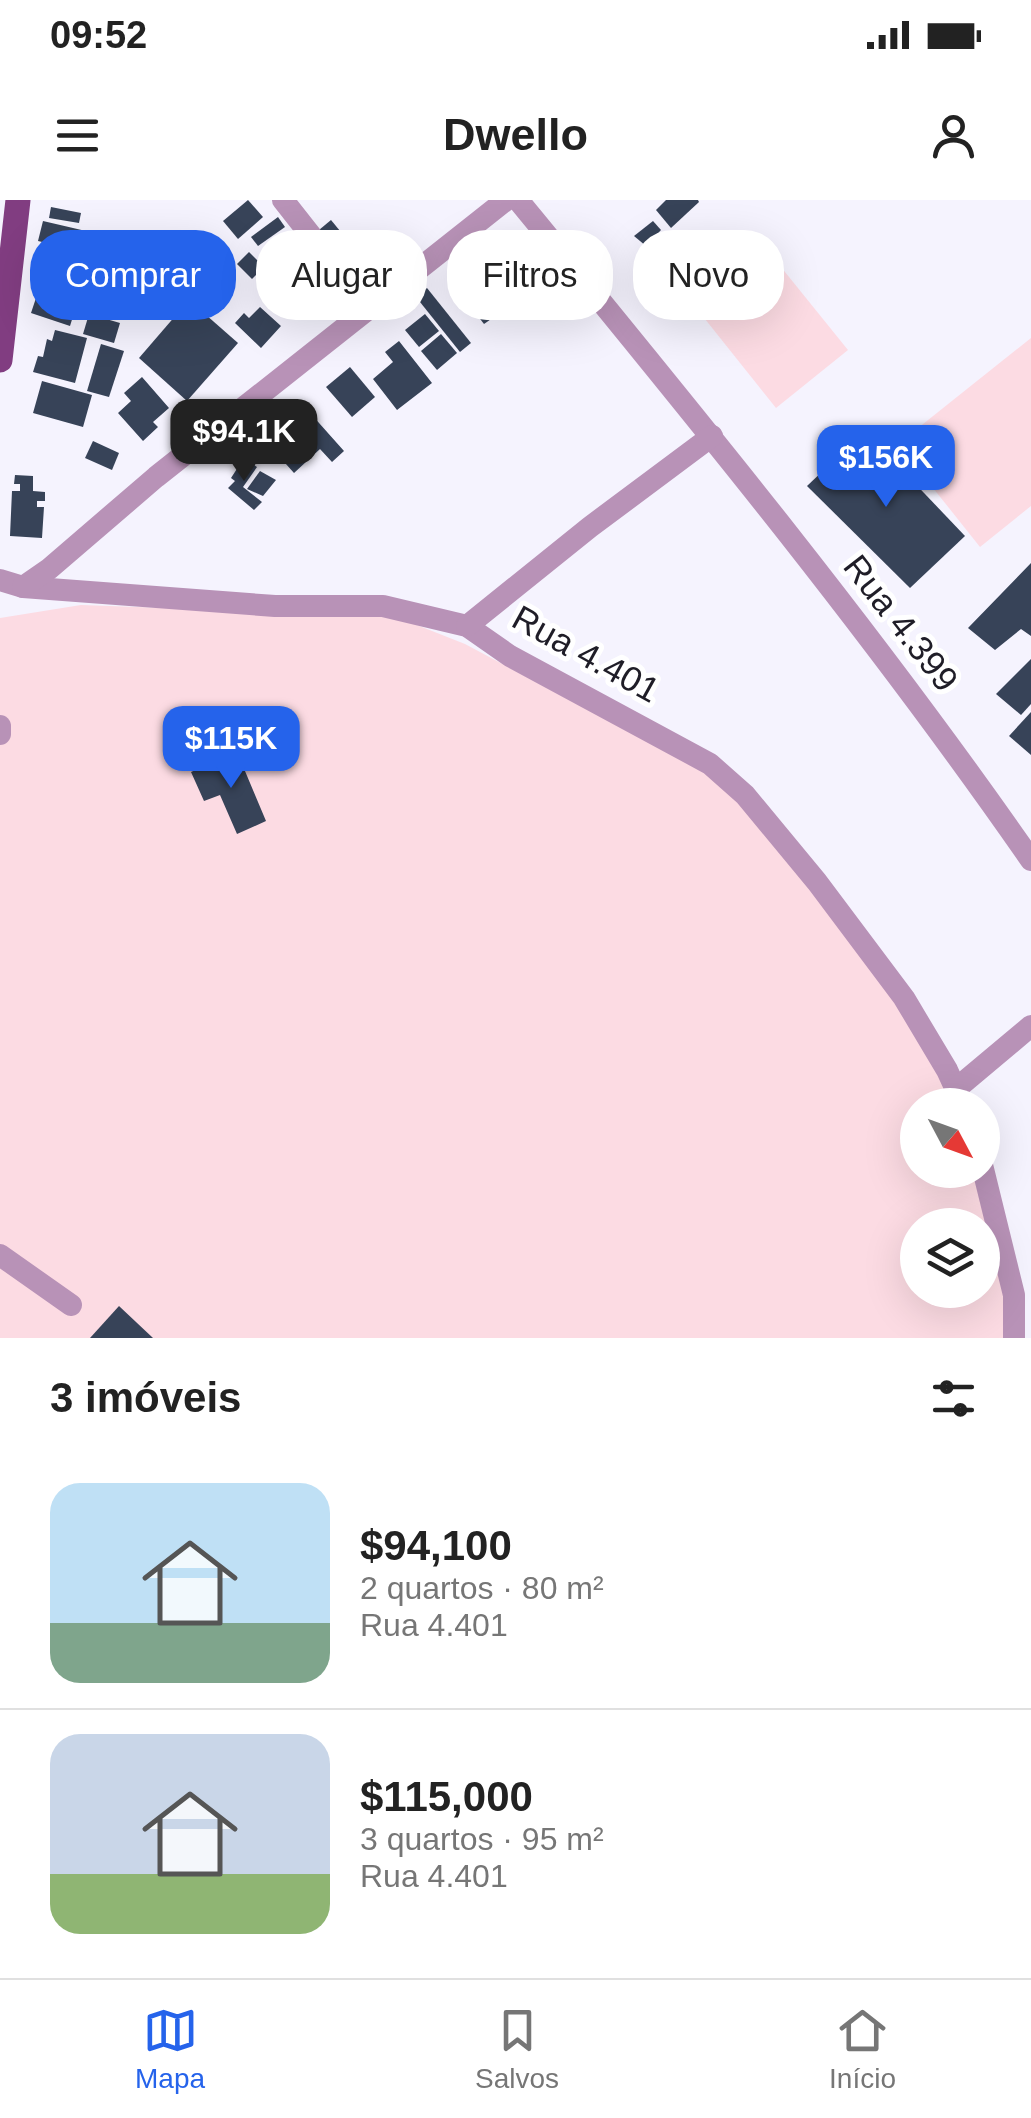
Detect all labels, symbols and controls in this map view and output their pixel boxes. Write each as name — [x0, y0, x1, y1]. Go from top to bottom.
text: 09:52 — [50, 14, 147, 56]
icon: menu — [50, 108, 105, 163]
icon: person — [926, 108, 981, 163]
text: Dwello — [443, 109, 588, 160]
chip: Comprar — [30, 230, 236, 320]
chip: Alugar — [256, 230, 427, 320]
chip: Filtros — [447, 230, 613, 320]
chip: Novo — [633, 230, 784, 320]
pin: $94.1K — [163, 399, 325, 484]
text: $94.1K — [192, 413, 296, 449]
pin: $156K — [816, 425, 956, 510]
text: $156K — [839, 439, 933, 475]
street label: Rua 4.399 — [836, 547, 966, 698]
street label: Rua 4.401 — [506, 597, 666, 710]
pin: $115K — [161, 706, 301, 791]
text: $115K — [185, 720, 277, 756]
north arrow — [900, 1088, 1000, 1188]
map controls — [900, 1088, 1000, 1308]
button: layers — [900, 1208, 1000, 1308]
icon: filters — [926, 1371, 981, 1426]
text: 3 imóveis — [50, 1374, 241, 1421]
text: $94,100 — [360, 1522, 512, 1569]
icon: home — [130, 1523, 250, 1643]
text: 2 quartos · 80 m² — [360, 1570, 604, 1606]
text: Rua 4.401 — [360, 1607, 508, 1643]
text: $115,000 — [360, 1773, 533, 1820]
icon: home — [130, 1774, 250, 1894]
text: 3 quartos · 95 m² — [360, 1821, 604, 1857]
text: Rua 4.401 — [360, 1858, 508, 1894]
tab: Mapa — [135, 2003, 205, 2095]
tab: Salvos — [475, 2003, 559, 2095]
tab: Início — [829, 2003, 896, 2095]

